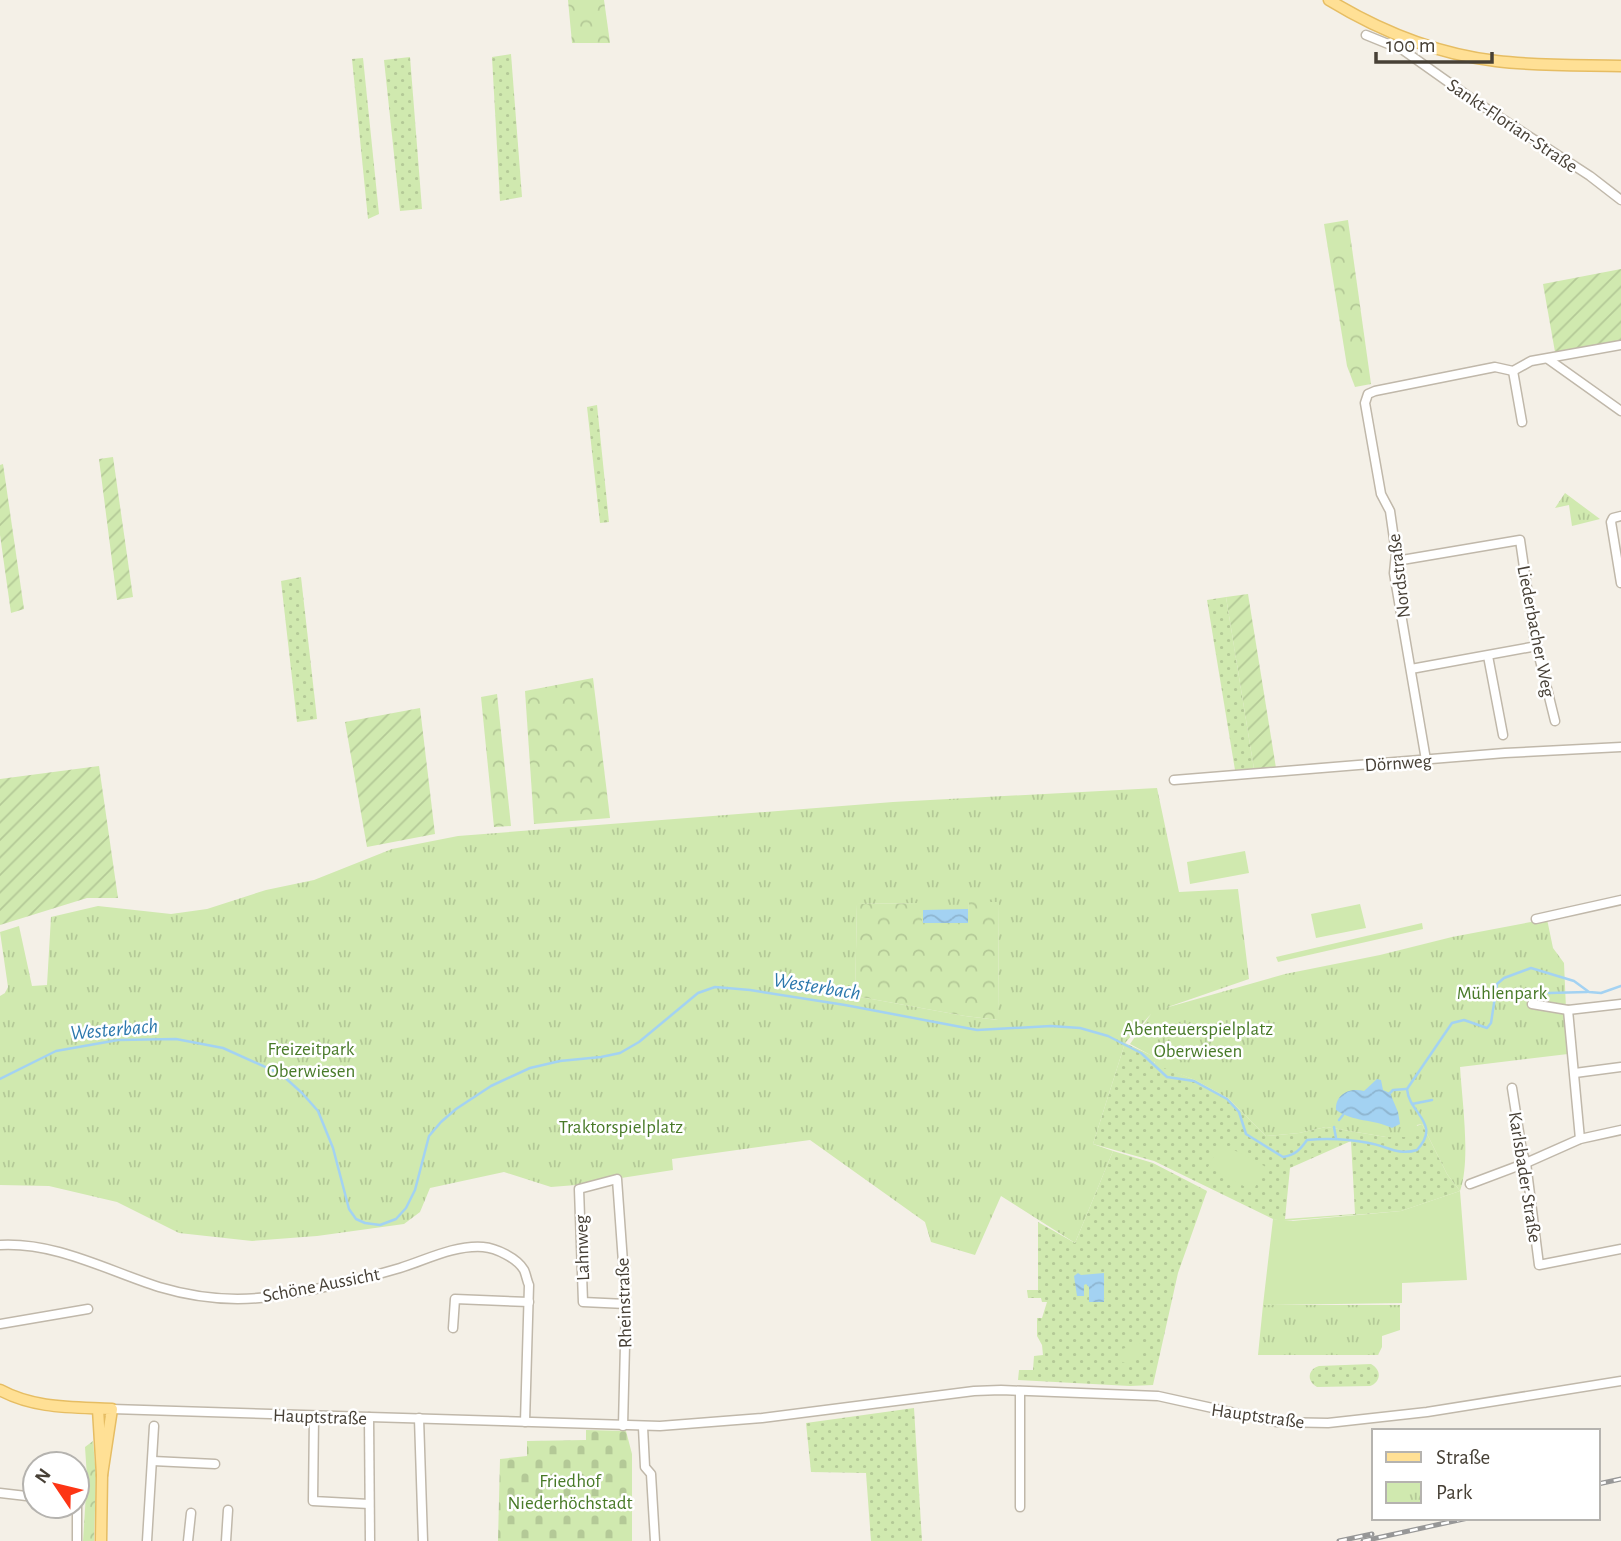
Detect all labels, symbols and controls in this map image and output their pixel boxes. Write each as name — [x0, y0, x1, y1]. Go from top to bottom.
scale bar — [1376, 21, 1492, 65]
text: 100 m — [1386, 35, 1436, 56]
street label: Sankt-Florian-Straße — [1444, 76, 1581, 177]
street label: Nordstraße — [1385, 533, 1414, 619]
street label: Liederbacher Weg — [1513, 564, 1558, 699]
street label: Dörnweg — [1364, 752, 1433, 775]
water label: Westerbach — [772, 969, 862, 1004]
park label: Mühlenpark — [1457, 984, 1548, 1003]
water label: Westerbach — [69, 1015, 159, 1044]
park label: Abenteuerspielplatz Oberwiesen — [1123, 1020, 1273, 1061]
park label: Freizeitpark Oberwiesen — [267, 1040, 355, 1081]
street label: Karlsbader Straße — [1505, 1111, 1544, 1244]
park label: Traktorspielplatz — [559, 1118, 683, 1137]
street label: Lahnweg — [572, 1214, 593, 1281]
street label: Rheinstraße — [613, 1257, 636, 1349]
street label: Schöne Aussicht — [261, 1265, 381, 1306]
street label: Hauptstraße — [1210, 1401, 1306, 1432]
street label: Hauptstraße — [273, 1406, 367, 1429]
legend — [1372, 1429, 1600, 1520]
text: Straße — [1436, 1447, 1490, 1468]
north arrow — [21, 1450, 91, 1520]
text: N — [32, 1465, 55, 1487]
park label: Friedhof Niederhöchstadt — [507, 1472, 633, 1513]
text: Park — [1436, 1482, 1473, 1503]

